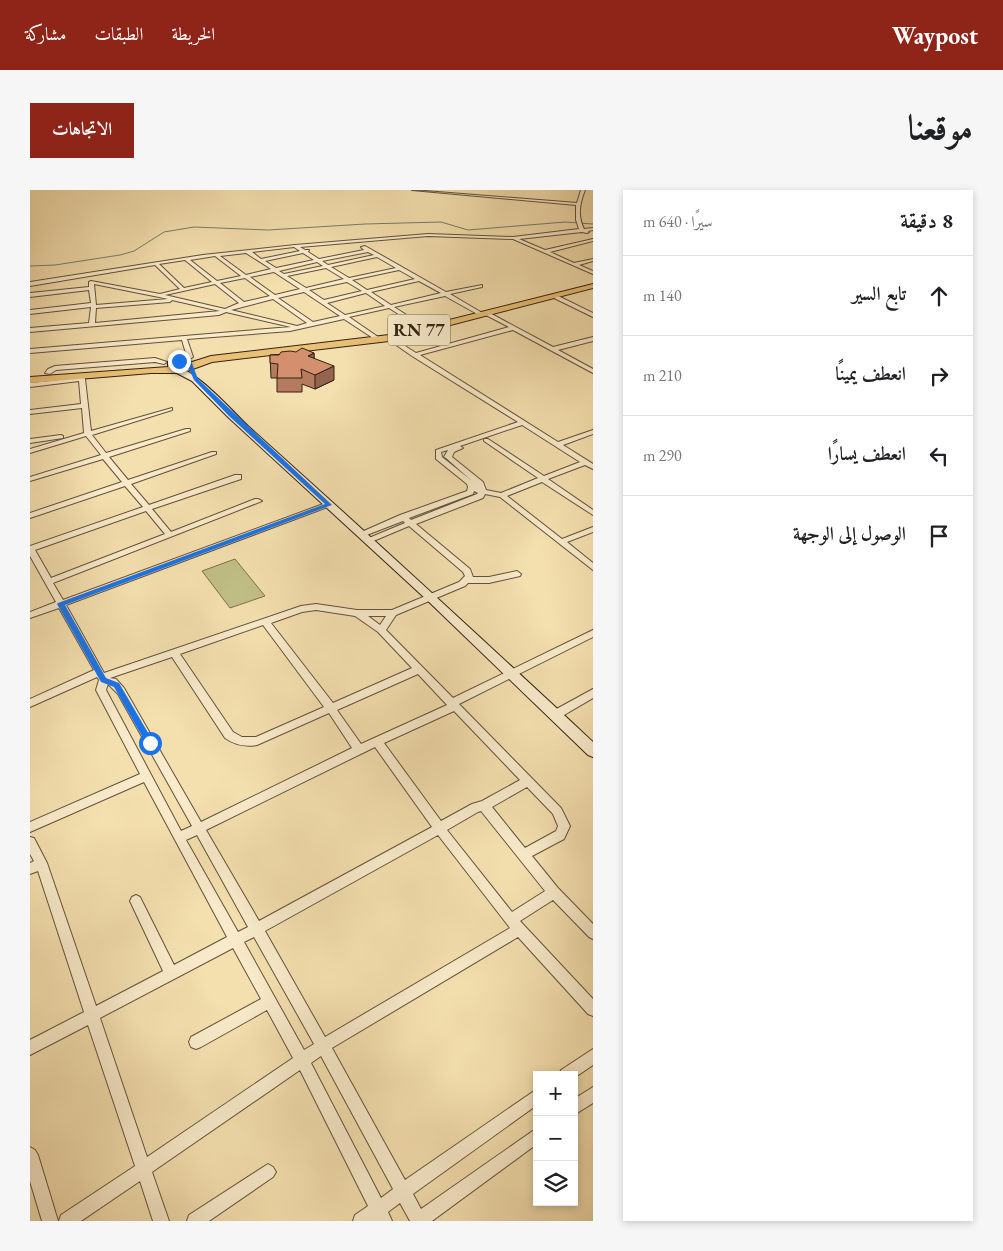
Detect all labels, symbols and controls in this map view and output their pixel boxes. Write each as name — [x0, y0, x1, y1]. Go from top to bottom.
text: Waypost — [892, 20, 978, 51]
text: مشاركة — [25, 22, 66, 45]
text: الطبقات — [94, 22, 143, 45]
text: الخريطة — [171, 22, 215, 45]
button: الاتجاهات — [30, 103, 134, 158]
text: موقعنا — [908, 104, 973, 149]
text: 8 دقيقة — [900, 207, 953, 234]
text: سيرًا · 640 m — [643, 211, 713, 232]
text: تابع السير — [852, 281, 906, 306]
icon: ahead — [925, 282, 953, 310]
text: 140 m — [643, 285, 682, 306]
road number: RN 77 — [388, 314, 450, 346]
route end — [168, 350, 191, 373]
text: انعطف يمينًا — [835, 361, 906, 386]
icon: right — [925, 362, 953, 390]
text: 210 m — [643, 365, 682, 386]
text: انعطف يسارًا — [828, 441, 906, 466]
icon: left — [925, 442, 953, 470]
text: 290 m — [643, 445, 682, 466]
text: الوصول إلى الوجهة — [793, 521, 906, 546]
icon: arrive — [925, 522, 953, 550]
route start — [139, 732, 162, 755]
map controls — [533, 1071, 578, 1206]
button: + — [533, 1071, 578, 1116]
button: − — [533, 1116, 578, 1161]
button: layers — [533, 1161, 578, 1206]

